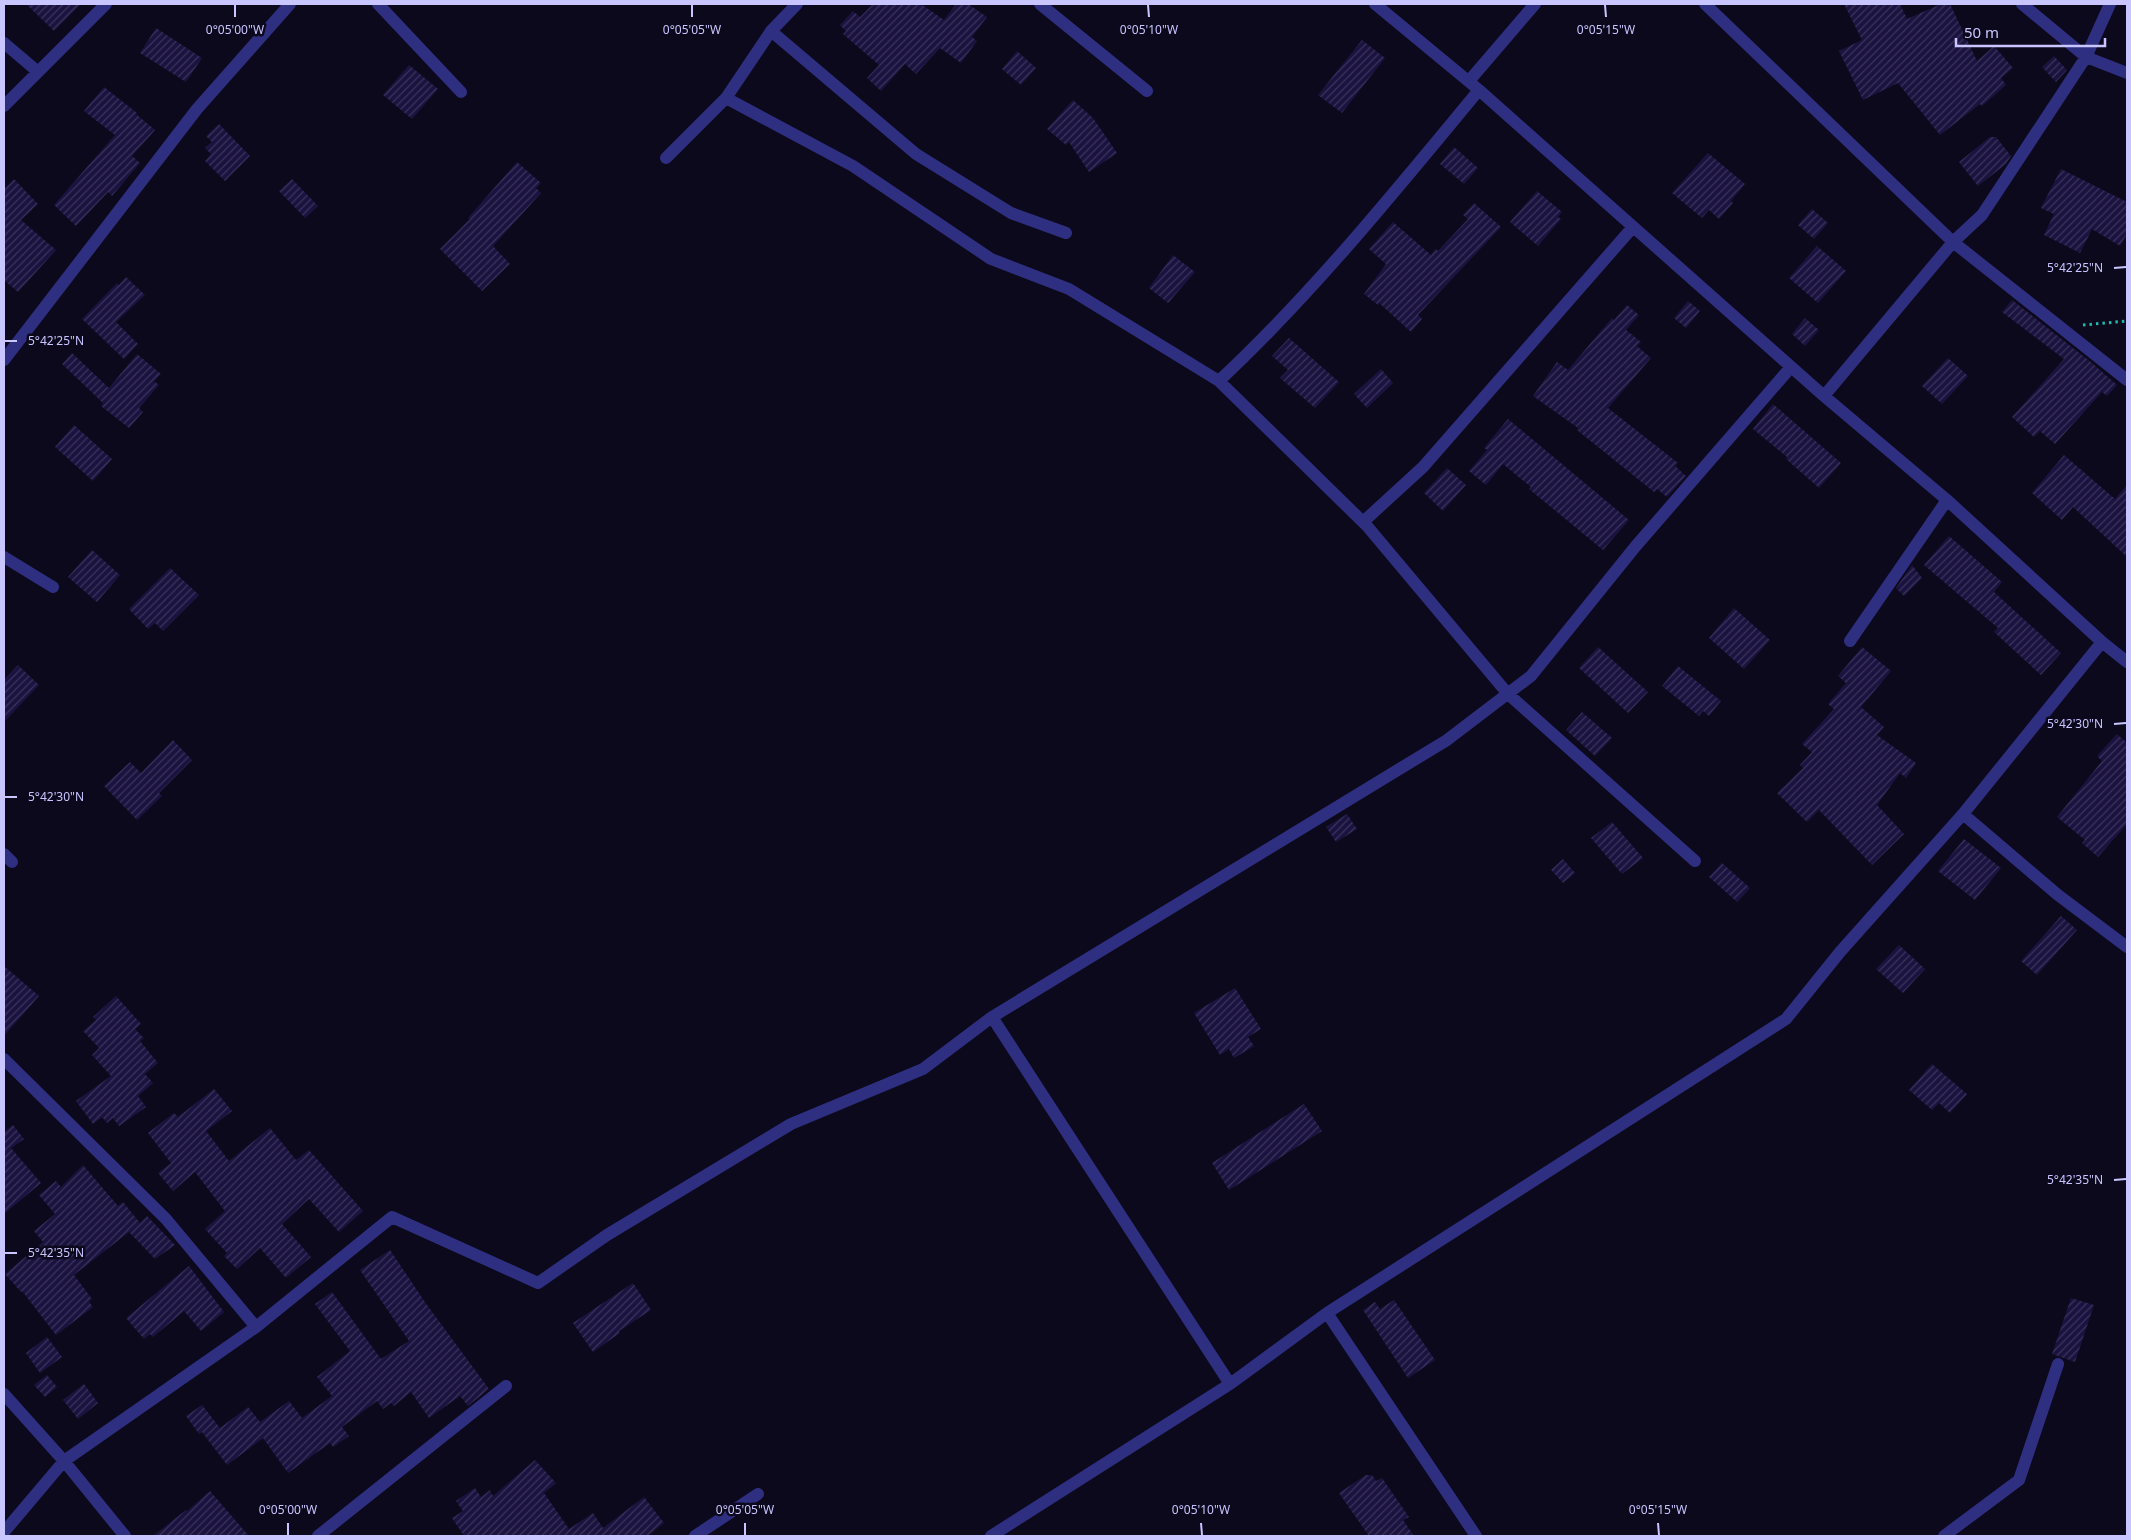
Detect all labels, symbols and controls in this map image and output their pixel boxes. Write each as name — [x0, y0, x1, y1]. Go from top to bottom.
scale bar — [1956, 15, 2105, 47]
text: 0°05'00"W — [206, 21, 264, 38]
text: 0°05'05"W — [663, 21, 721, 38]
text: 0°05'10"W — [1120, 21, 1178, 38]
text: 0°05'15"W — [1577, 21, 1635, 38]
text: 50 m — [1964, 22, 1999, 42]
text: 5°42'25"N — [2047, 259, 2103, 276]
text: 5°42'25"N — [28, 332, 84, 349]
text: 5°42'30"N — [2047, 715, 2103, 732]
text: 5°42'30"N — [28, 788, 84, 805]
text: 5°42'35"N — [2047, 1171, 2103, 1188]
text: 5°42'35"N — [28, 1244, 84, 1261]
text: 0°05'00"W — [259, 1501, 317, 1518]
text: 0°05'05"W — [716, 1501, 774, 1518]
text: 0°05'10"W — [1172, 1501, 1230, 1518]
text: 0°05'15"W — [1629, 1501, 1687, 1518]

